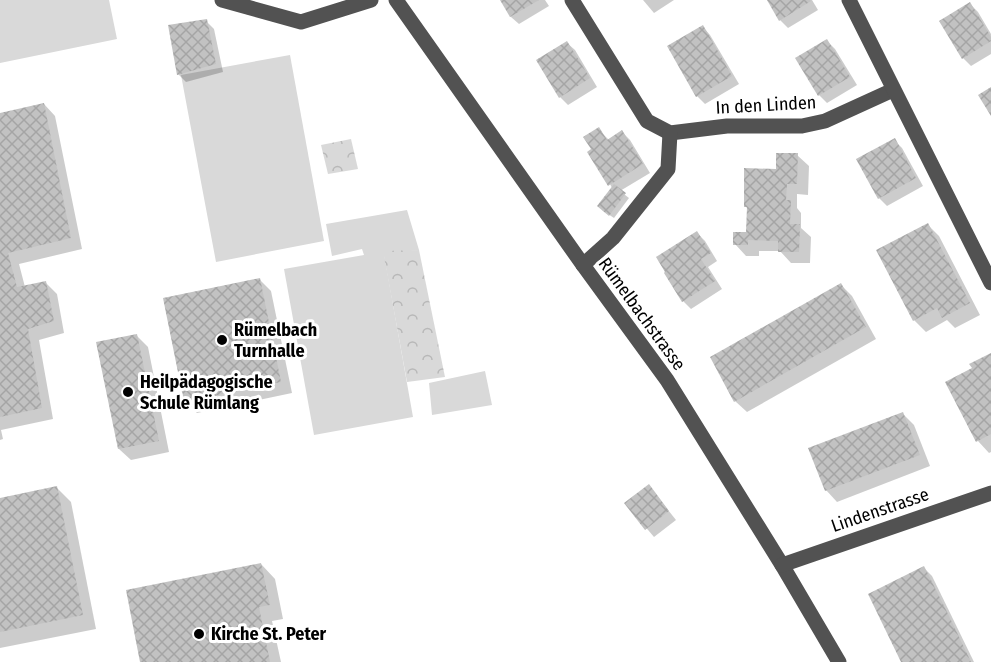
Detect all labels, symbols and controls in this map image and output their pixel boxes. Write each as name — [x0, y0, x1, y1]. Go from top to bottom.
street label: In den Linden — [715, 91, 817, 119]
street label: Rümelbachstrasse — [594, 253, 690, 375]
place label: Rümelbach Turnhalle — [234, 319, 317, 362]
marker: Rümelbach Turnhalle — [215, 333, 229, 347]
place label: Heilpädagogische Schule Rümlang — [140, 371, 273, 414]
marker: Heilpädagogische Schule Rümlang — [121, 385, 135, 399]
street label: Lindenstrasse — [828, 483, 932, 537]
place label: Kirche St. Peter — [211, 623, 327, 645]
marker: Kirche St. Peter — [192, 627, 206, 641]

